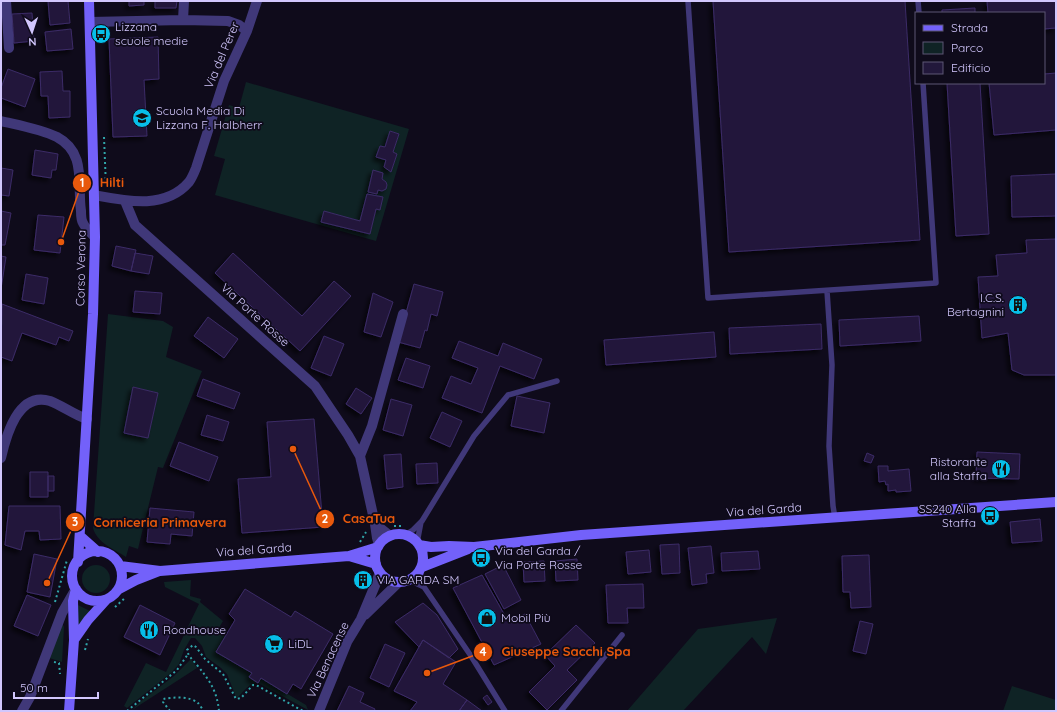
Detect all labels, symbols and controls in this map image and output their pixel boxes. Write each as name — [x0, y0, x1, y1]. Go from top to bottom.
north arrow — [12, 12, 52, 52]
legend — [915, 12, 1045, 84]
place label: Lizzana scuole medie — [115, 19, 188, 48]
street label: Via del Perer — [201, 19, 242, 90]
text: Strada — [951, 20, 988, 35]
bus stop icon: Lizzana scuole medie — [90, 23, 112, 45]
text: N — [28, 35, 37, 49]
text: Parco — [951, 40, 983, 55]
text: Edificio — [951, 60, 991, 75]
place label: Scuola Media Di Lizzana F. Halbherr — [156, 103, 263, 132]
school or university icon: Scuola Media Di Lizzana F. Halbherr — [131, 107, 153, 129]
callout: Hilti — [72, 170, 132, 195]
text: Hilti — [100, 174, 124, 190]
text: 1 — [80, 175, 84, 190]
street label: Corso Verona — [72, 230, 89, 306]
street label: Via Porte Rosse — [218, 280, 293, 350]
place label: I.C.S. Bertagnini — [947, 290, 1004, 319]
building icon: I.C.S. Bertagnini — [1007, 294, 1029, 316]
place label: Ristorante alla Staffa — [930, 454, 987, 483]
restaurant icon: Ristorante alla Staffa — [990, 458, 1012, 480]
street label: Via del Garda — [726, 499, 802, 520]
place label: SS240 Alla Staffa — [919, 501, 976, 530]
bus stop icon: SS240 Alla Staffa — [979, 505, 1001, 527]
callout: CasaTua — [315, 506, 403, 531]
callout: Corniceria Primavera — [65, 509, 234, 534]
text: CasaTua — [343, 510, 395, 526]
text: 2 — [322, 511, 329, 526]
text: 3 — [72, 514, 78, 529]
text: Corniceria Primavera — [94, 514, 226, 530]
street label: Via del Garda — [216, 539, 292, 560]
place label: Via del Garda / Via Porte Rosse — [495, 543, 583, 572]
bus stop icon: Via del Garda / Via Porte Rosse — [470, 547, 492, 569]
building icon: VIA GARDA SM — [352, 569, 374, 591]
place label: VIA GARDA SM — [377, 572, 459, 587]
shop icon: Mobil Più — [476, 607, 498, 629]
place label: Mobil Più — [501, 610, 551, 625]
restaurant icon: Roadhouse — [138, 619, 160, 641]
street label: Via Benacense — [303, 619, 352, 700]
place label: Roadhouse — [163, 622, 226, 637]
supermarket icon: LiDL — [263, 633, 285, 655]
place label: LiDL — [288, 636, 313, 651]
callout: Giuseppe Sacchi Spa — [473, 639, 639, 664]
text: Giuseppe Sacchi Spa — [501, 643, 631, 659]
text: 4 — [479, 644, 487, 659]
scale bar — [14, 674, 98, 700]
text: 50 m — [20, 680, 48, 695]

